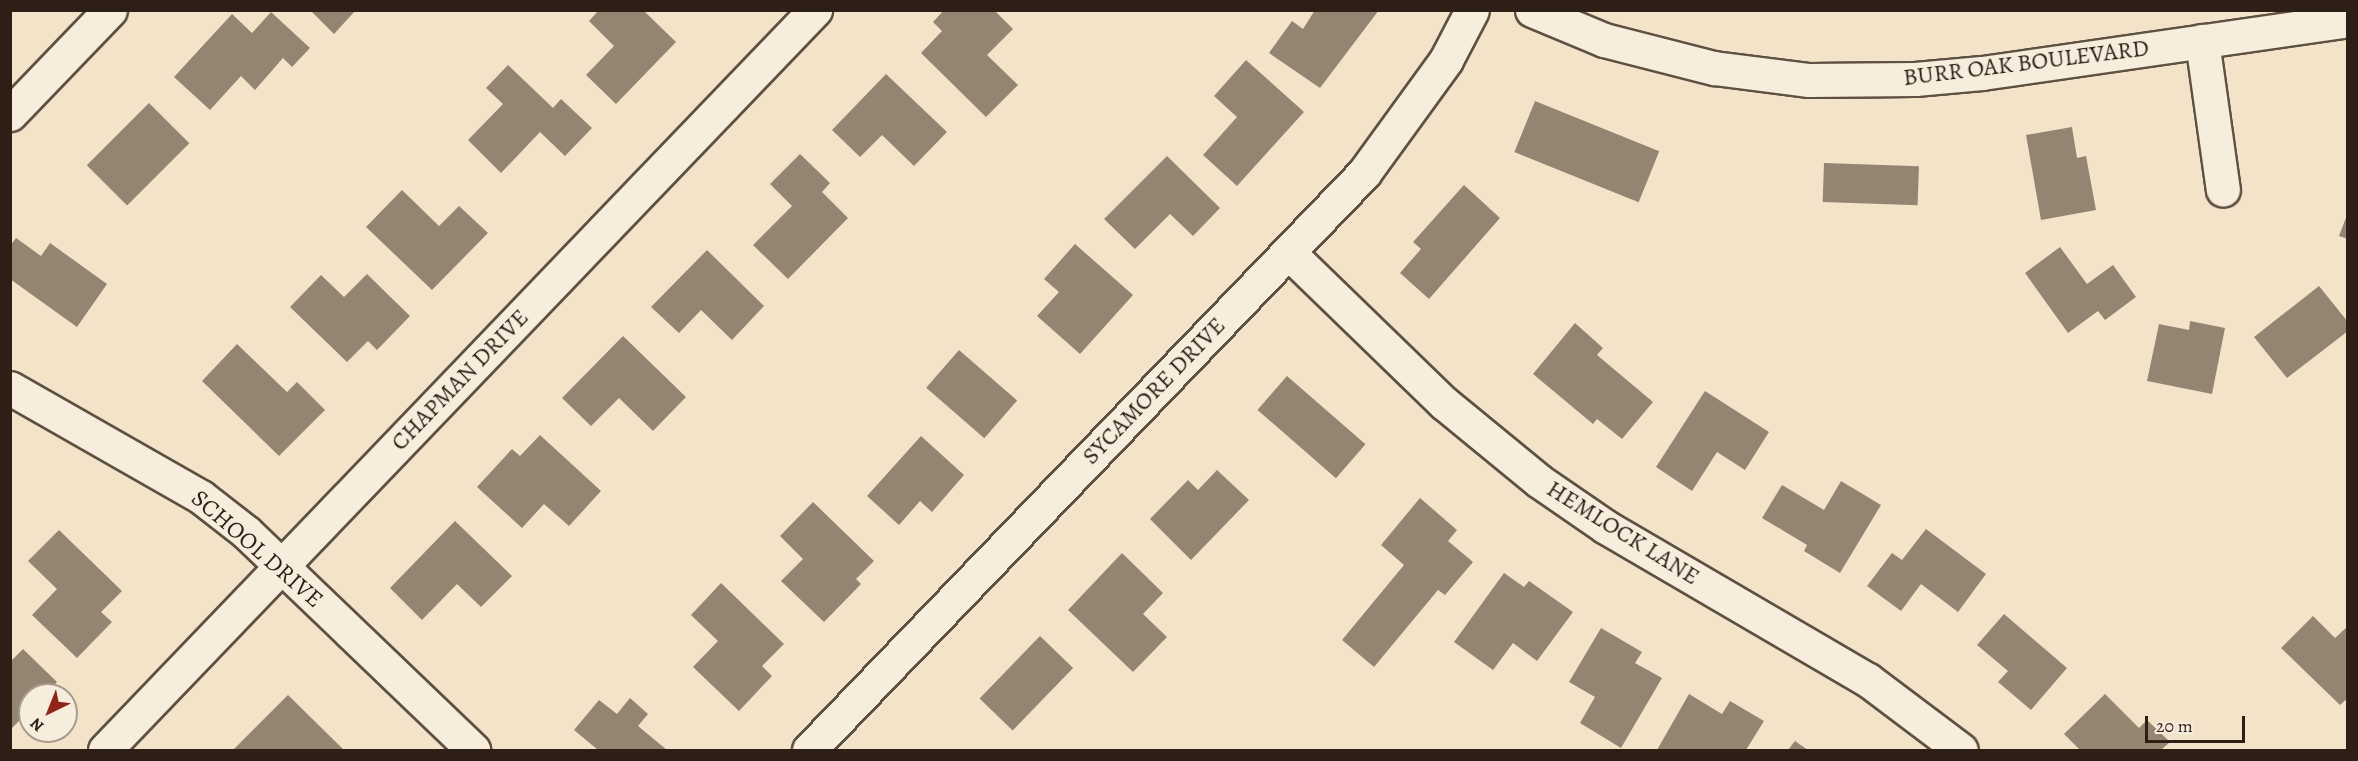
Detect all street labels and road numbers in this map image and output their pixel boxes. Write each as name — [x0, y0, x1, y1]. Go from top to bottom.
street label: BURR OAK BOULEVARD — [1902, 34, 2150, 92]
street label: CHAPMAN DRIVE — [385, 303, 535, 457]
street label: SYCAMORE DRIVE — [1076, 311, 1232, 471]
street label: HEMLOCK LANE — [1541, 475, 1705, 591]
street label: SCHOOL DRIVE — [185, 484, 329, 614]

